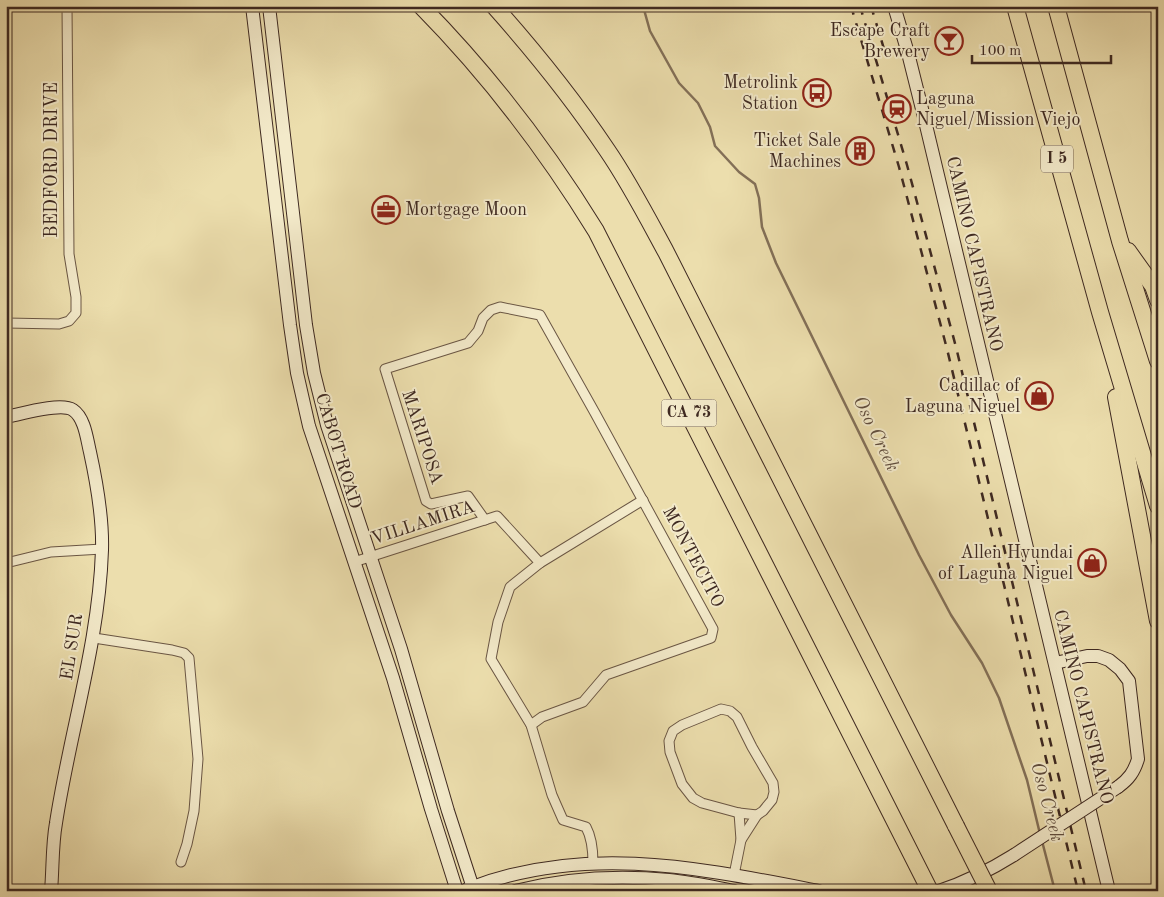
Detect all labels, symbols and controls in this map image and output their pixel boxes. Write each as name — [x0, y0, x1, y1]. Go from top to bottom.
place label: Escape Craft Brewery — [830, 22, 930, 61]
bar icon: Escape Craft Brewery — [934, 26, 964, 56]
scale bar — [972, 32, 1110, 64]
text: 100 m — [979, 44, 1021, 59]
place label: Metrolink Station — [723, 74, 798, 113]
bus stop icon: Metrolink Station — [802, 78, 832, 108]
street label: BEDFORD DRIVE — [43, 82, 61, 238]
place label: Laguna Niguel/Mission Viejo — [916, 90, 1080, 129]
station icon: Laguna Niguel/Mission Viejo — [882, 94, 912, 124]
place label: Ticket Sale Machines — [753, 132, 841, 171]
building icon: Ticket Sale Machines — [845, 136, 875, 166]
road number: I 5 — [1041, 146, 1073, 172]
street label: CAMINO CAPISTRANO — [943, 155, 1005, 353]
office icon: Mortgage Moon — [371, 195, 401, 225]
place label: Mortgage Moon — [405, 201, 527, 219]
place label: Cadillac of Laguna Niguel — [905, 377, 1021, 416]
shop icon: Cadillac of Laguna Niguel — [1024, 381, 1054, 411]
street label: MARIPOSA — [398, 388, 446, 487]
street label: CABOT ROAD — [312, 391, 364, 511]
water label: Oso Creek — [849, 393, 901, 475]
road number: CA 73 — [662, 399, 716, 426]
street label: VILLAMIRA — [369, 498, 477, 548]
street label: MONTECITO — [659, 504, 727, 610]
place label: Allen Hyundai of Laguna Niguel — [938, 544, 1073, 583]
shop icon: Allen Hyundai of Laguna Niguel — [1077, 548, 1107, 578]
street label: CAMINO CAPISTRANO — [1050, 608, 1116, 806]
street label: EL SUR — [58, 612, 86, 682]
water label: Oso Creek — [1026, 760, 1066, 844]

